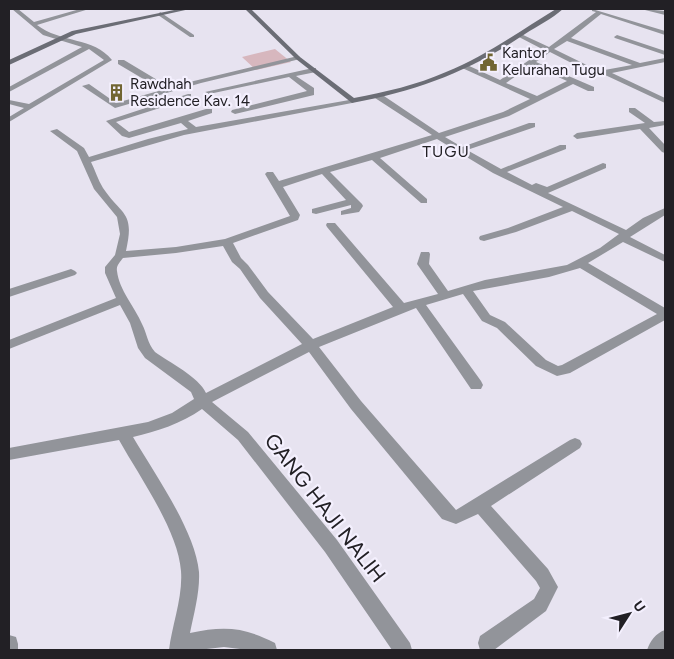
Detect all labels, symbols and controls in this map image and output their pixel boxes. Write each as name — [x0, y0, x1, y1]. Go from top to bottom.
place label: Kantor Kelurahan Tugu — [502, 44, 605, 79]
public building icon: Kantor Kelurahan Tugu — [478, 52, 498, 72]
place label: Rawdhah Residence Kav. 14 — [130, 75, 250, 110]
building icon: Rawdhah Residence Kav. 14 — [106, 83, 126, 103]
district label: TUGU — [422, 142, 470, 161]
street label: GANG HAJI NALIH — [260, 428, 391, 587]
north arrow — [604, 589, 654, 639]
text: U — [629, 598, 649, 616]

